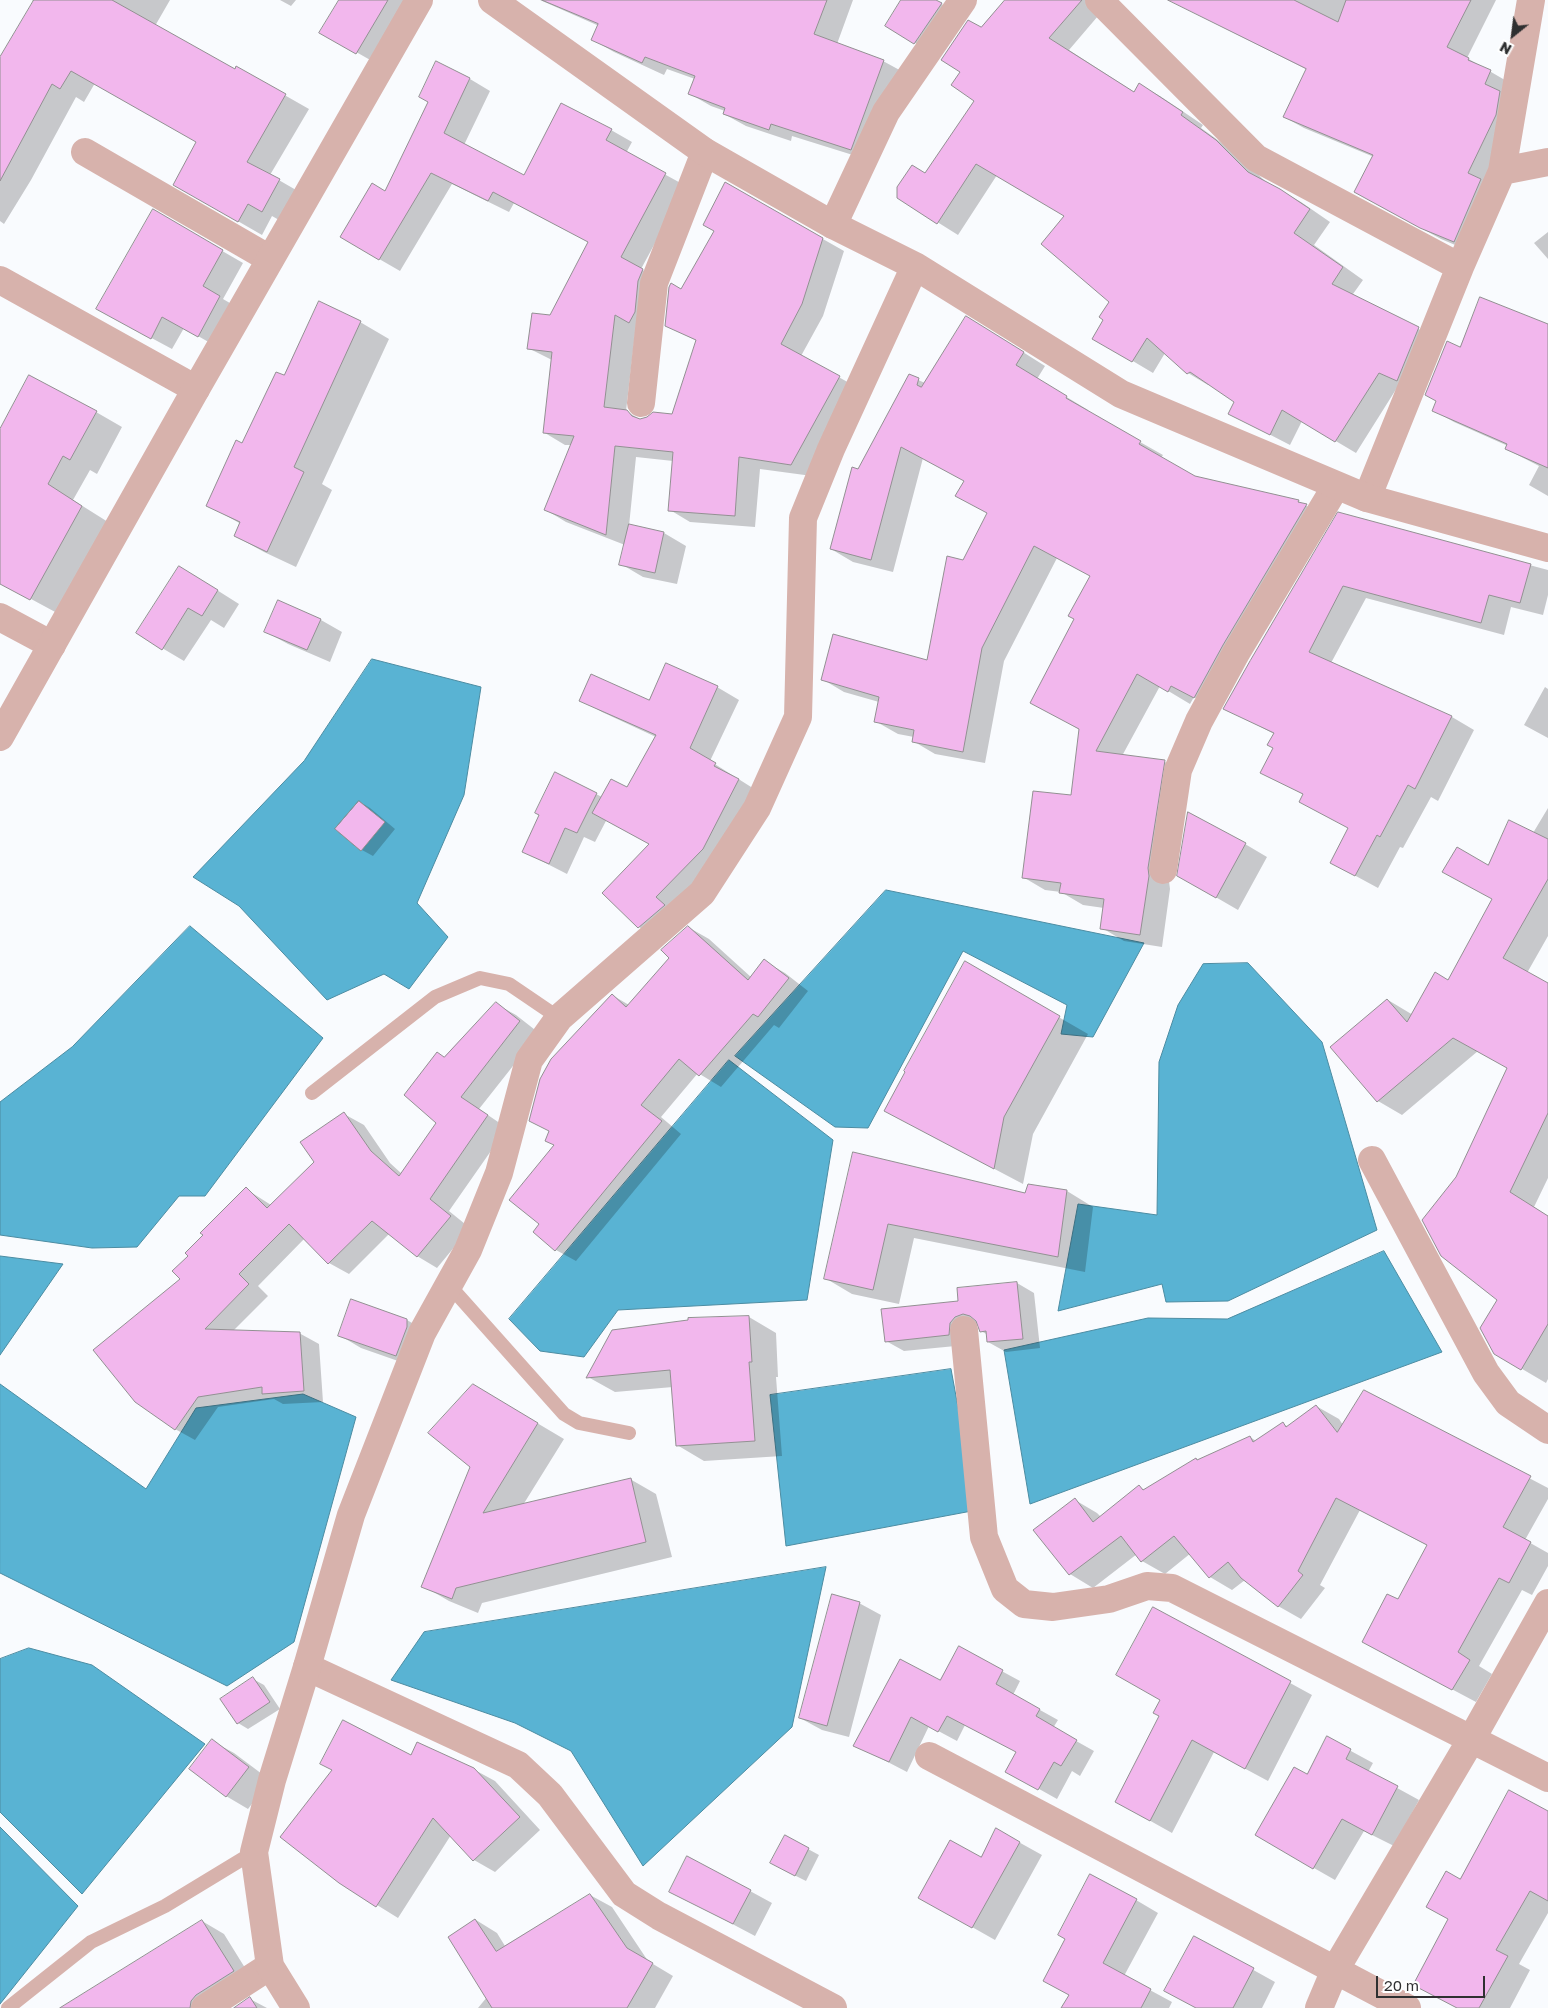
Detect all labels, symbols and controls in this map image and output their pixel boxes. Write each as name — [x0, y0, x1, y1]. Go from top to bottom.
north arrow — [1488, 10, 1538, 60]
text: N — [1497, 39, 1514, 59]
scale bar — [1378, 1966, 1487, 1998]
text: 20 m — [1384, 1976, 1419, 1994]

